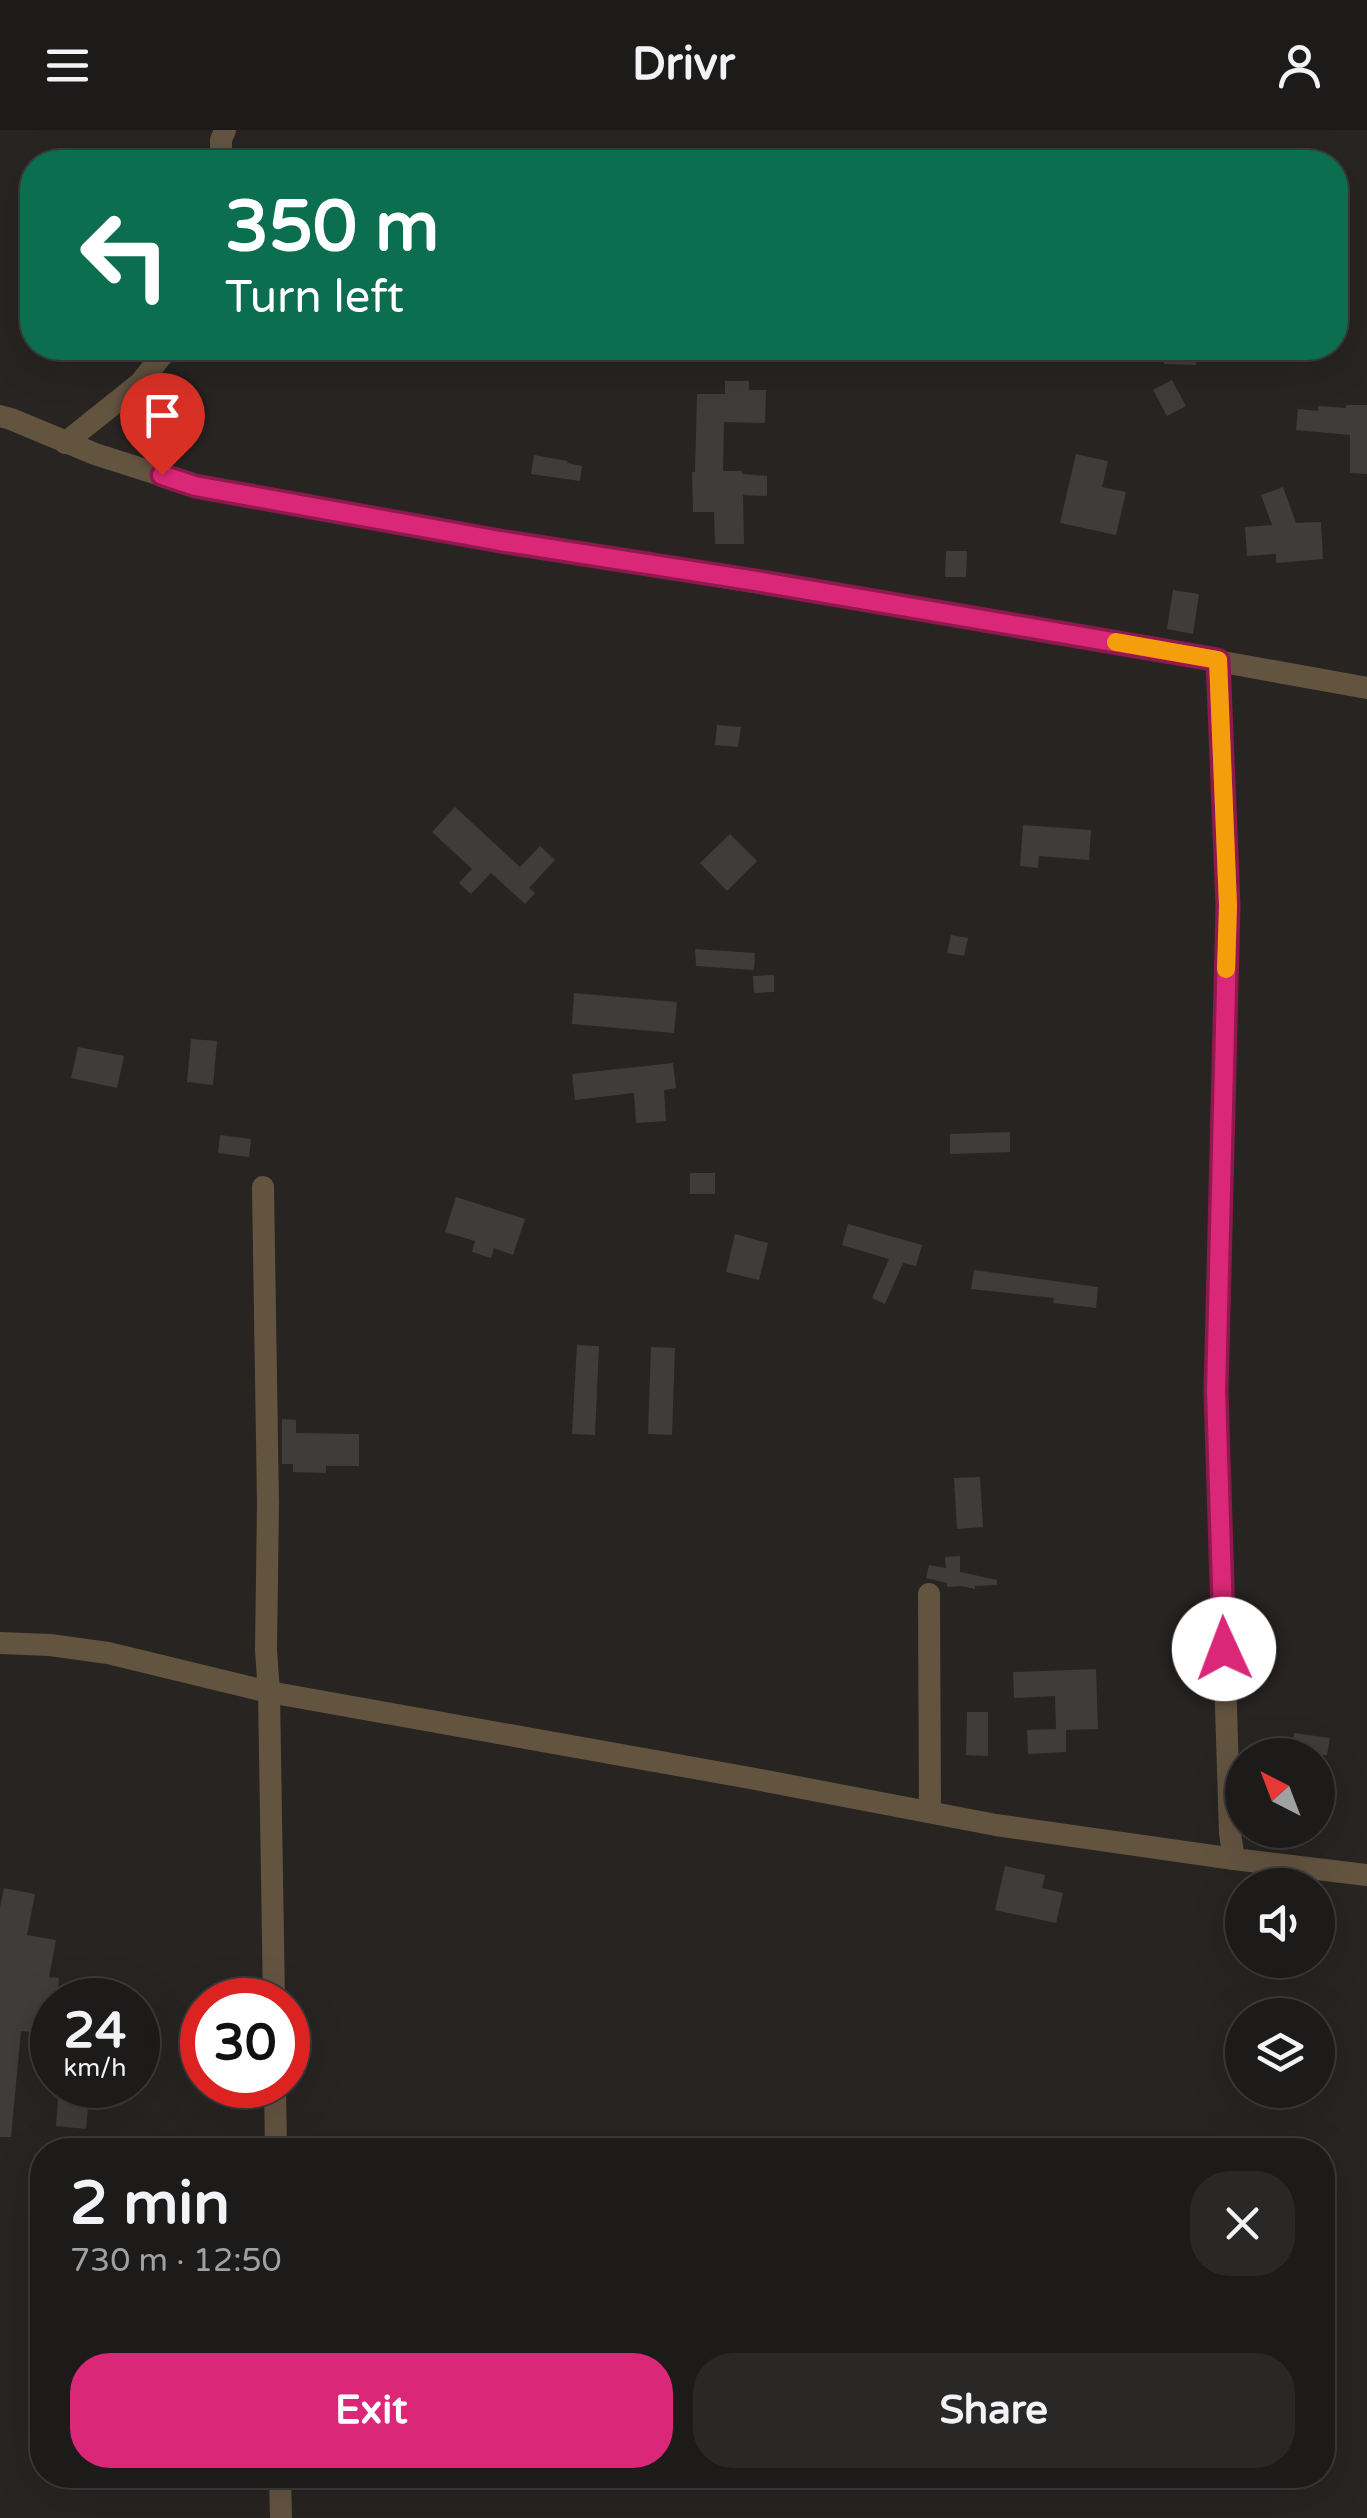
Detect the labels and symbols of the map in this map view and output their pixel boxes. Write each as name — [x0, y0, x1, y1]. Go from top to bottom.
pin — [120, 373, 205, 476]
position arrow — [1172, 1597, 1276, 1701]
north arrow — [1225, 1738, 1335, 1848]
speed limit sign: 30 — [180, 1978, 310, 2108]

